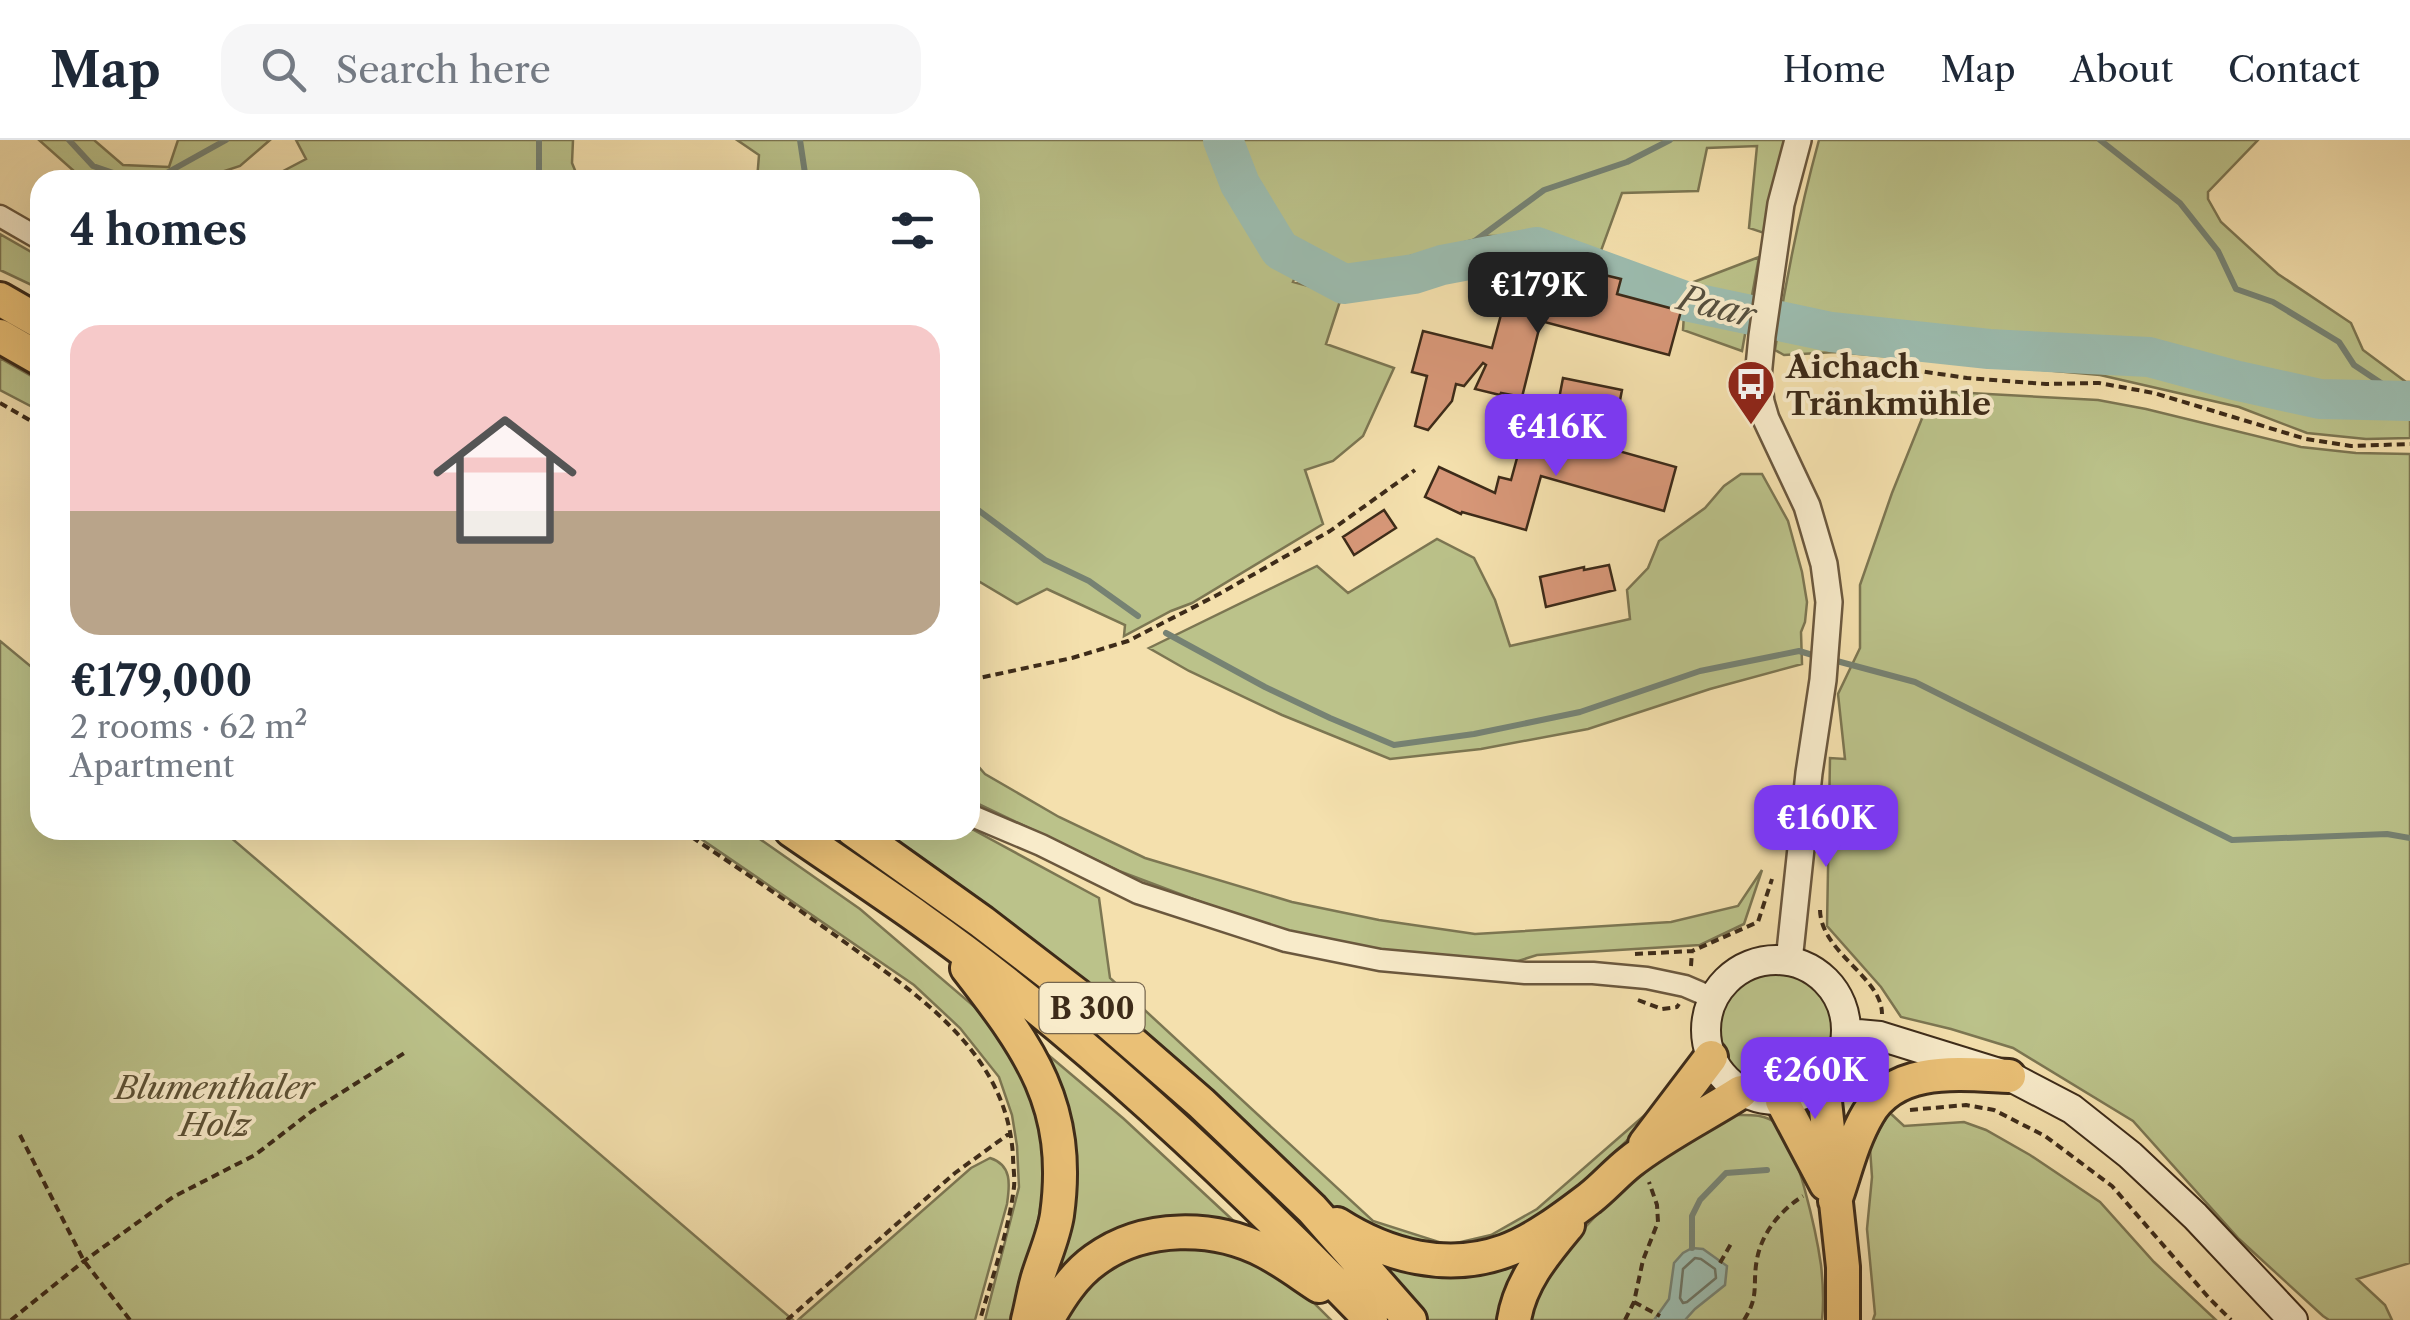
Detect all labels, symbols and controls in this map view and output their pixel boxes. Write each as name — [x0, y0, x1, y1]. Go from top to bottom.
search box — [221, 24, 921, 114]
text: Map — [50, 40, 161, 99]
icon: search — [256, 42, 311, 97]
text: Search here — [336, 46, 551, 93]
text: Home — [1783, 48, 1885, 91]
text: Map — [1940, 48, 2016, 91]
text: About — [2071, 48, 2173, 91]
text: Contact — [2228, 48, 2360, 91]
icon: filters — [885, 203, 940, 258]
text: 4 homes — [70, 204, 247, 256]
pin: €179K — [1468, 252, 1608, 337]
text: €179K — [1490, 265, 1586, 304]
water label: Paar — [1671, 275, 1762, 337]
place label: Aichach Tränkmühle — [1785, 347, 1991, 423]
bus stop icon: Aichach Tränkmühle — [1725, 358, 1777, 426]
icon: home — [415, 390, 595, 570]
pin: €416K — [1486, 394, 1626, 479]
text: €416K — [1507, 407, 1605, 446]
text: €179,000 — [70, 655, 252, 707]
text: 2 rooms · 62 m² — [70, 707, 308, 746]
text: Apartment — [70, 746, 234, 785]
pin: €160K — [1756, 785, 1896, 870]
text: €160K — [1776, 798, 1876, 837]
road number: B 300 — [1040, 983, 1144, 1033]
pin: €260K — [1745, 1037, 1885, 1122]
text: €260K — [1763, 1050, 1867, 1089]
park label: Blumenthaler Holz — [112, 1068, 317, 1144]

